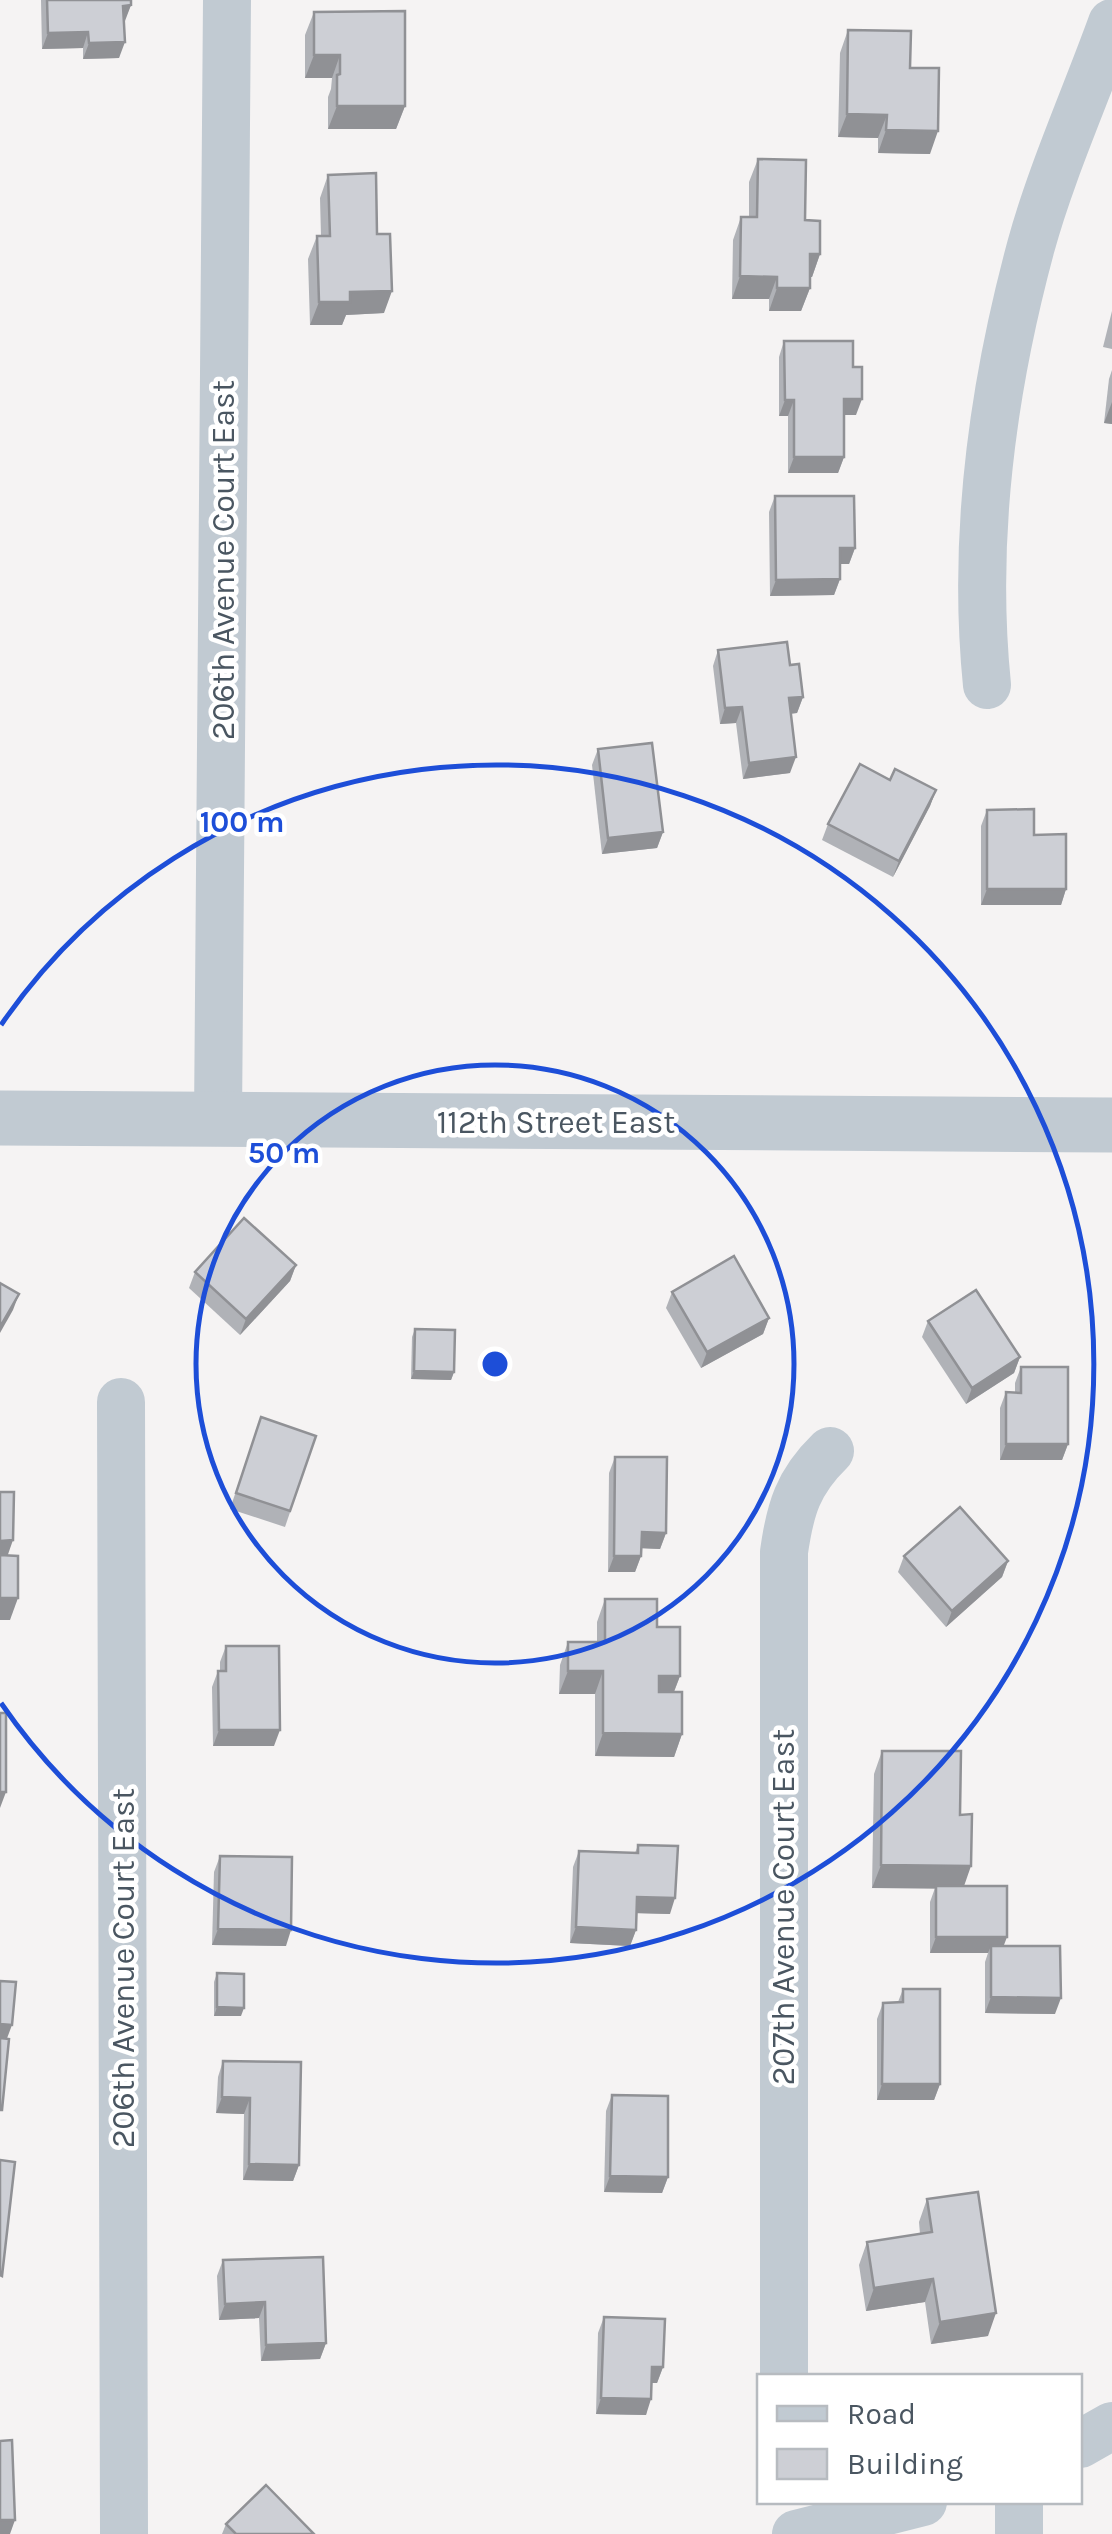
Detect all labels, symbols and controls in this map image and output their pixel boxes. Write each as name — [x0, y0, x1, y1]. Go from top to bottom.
street label: 206th Avenue Court East — [205, 380, 242, 740]
text: 100 m — [200, 804, 284, 840]
street label: 112th Street East — [437, 1104, 675, 1141]
text: 50 m — [248, 1135, 320, 1171]
centre of rings — [477, 1346, 513, 1382]
street label: 207th Avenue Court East — [765, 1729, 802, 2085]
street label: 206th Avenue Court East — [105, 1788, 142, 2148]
legend — [757, 2374, 1082, 2504]
text: Road — [847, 2396, 916, 2432]
text: Building — [847, 2446, 963, 2482]

